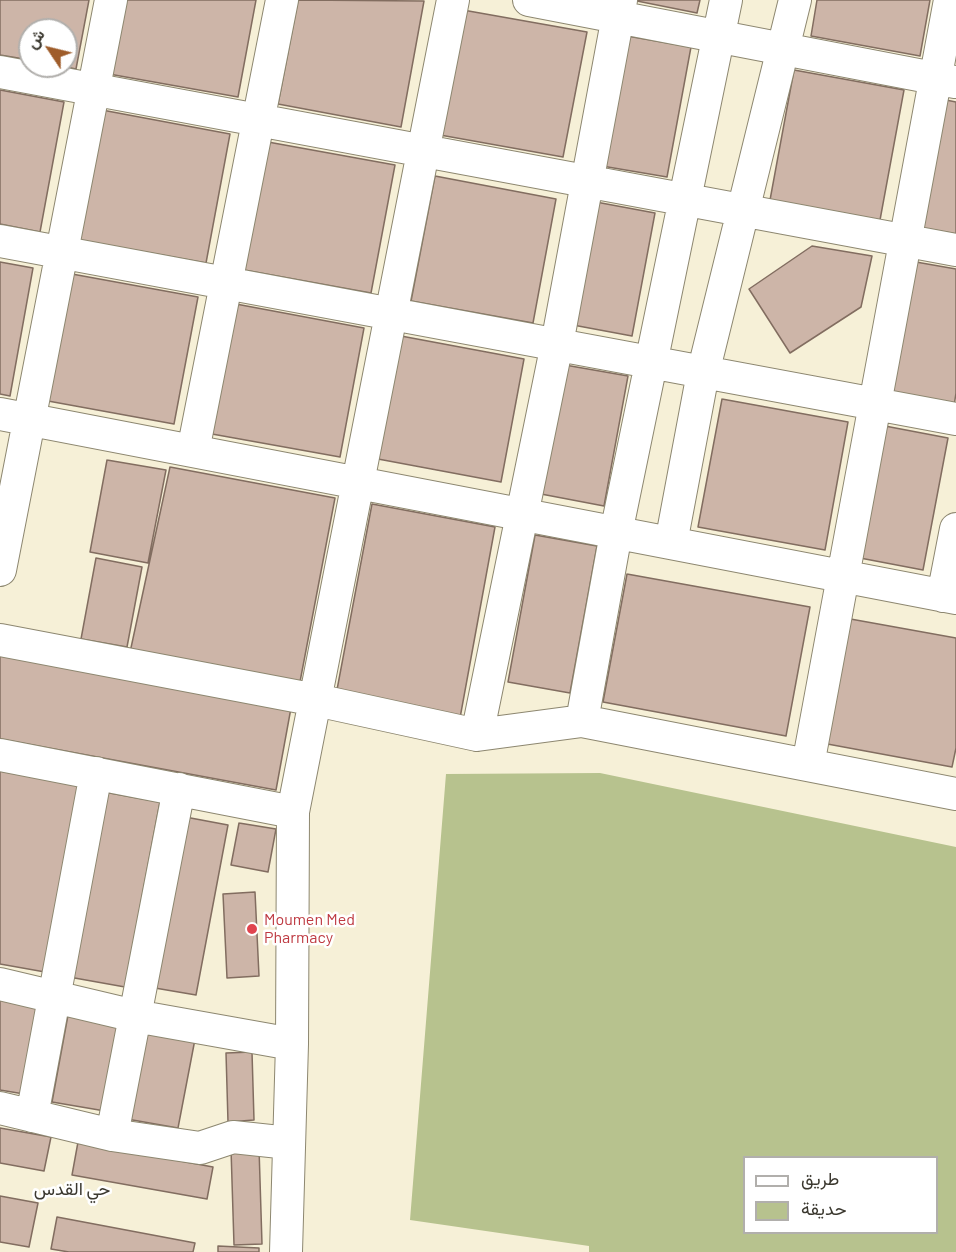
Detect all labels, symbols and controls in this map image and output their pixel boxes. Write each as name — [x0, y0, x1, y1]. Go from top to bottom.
north arrow — [18, 18, 78, 78]
text: ش — [21, 25, 48, 52]
place label: Moumen Med Pharmacy — [264, 910, 355, 948]
marker: Moumen Med Pharmacy — [245, 922, 259, 936]
legend — [743, 1156, 938, 1234]
text: طريق — [801, 1167, 839, 1189]
district label: حي القدس — [34, 1178, 110, 1200]
text: حديقة — [801, 1197, 847, 1219]

